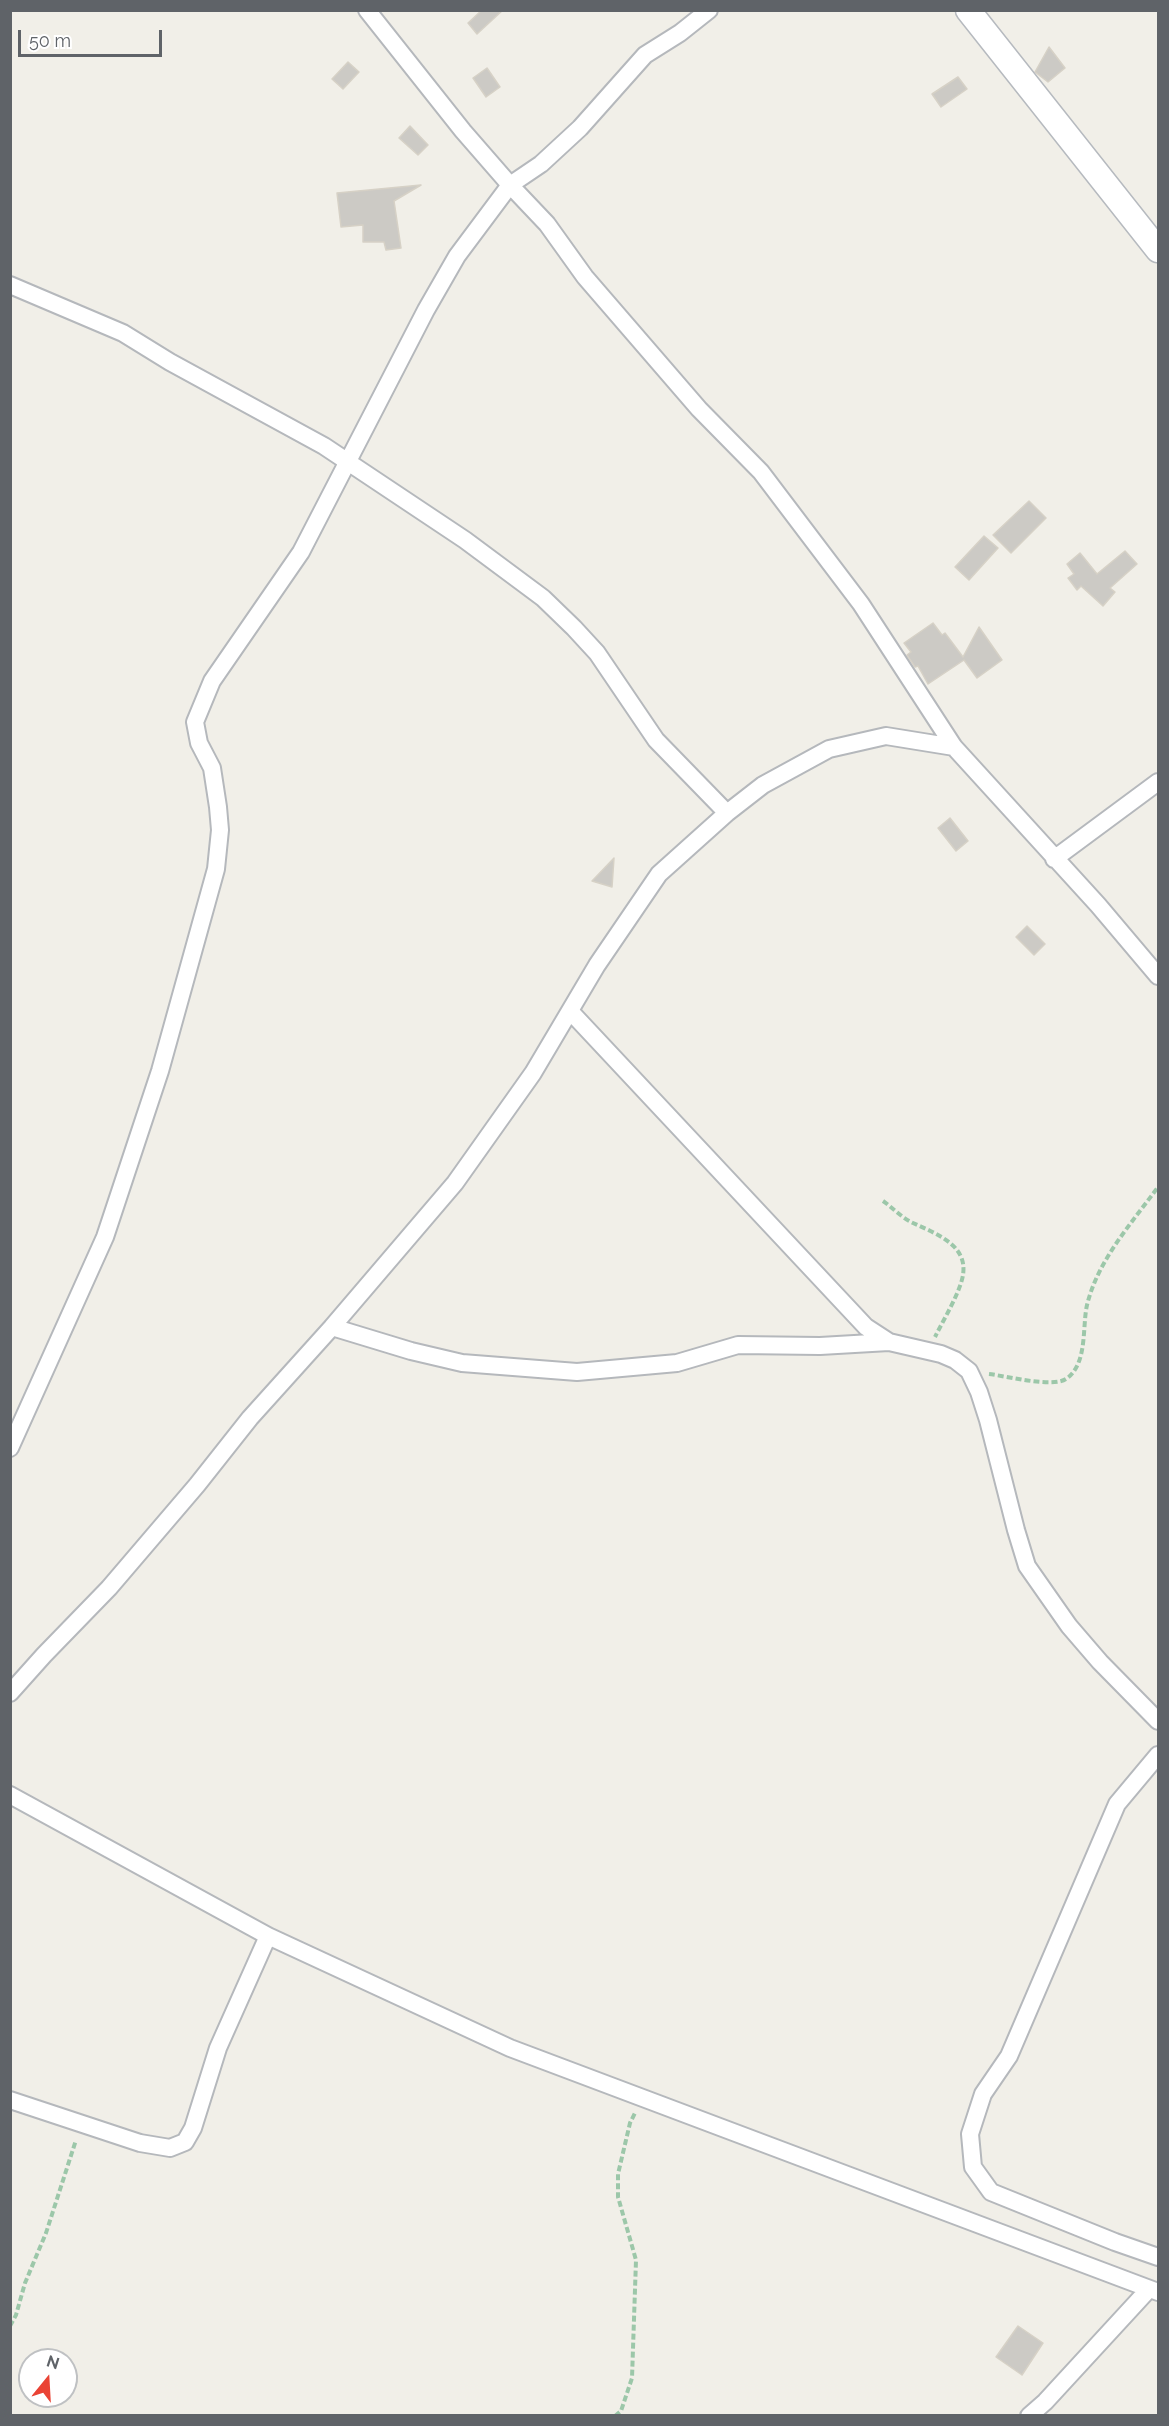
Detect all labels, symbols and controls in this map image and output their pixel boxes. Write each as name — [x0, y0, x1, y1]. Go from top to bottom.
scale bar — [21, 18, 165, 56]
text: 50 m — [29, 30, 71, 51]
north arrow — [18, 2348, 78, 2408]
text: N — [44, 2351, 62, 2373]

